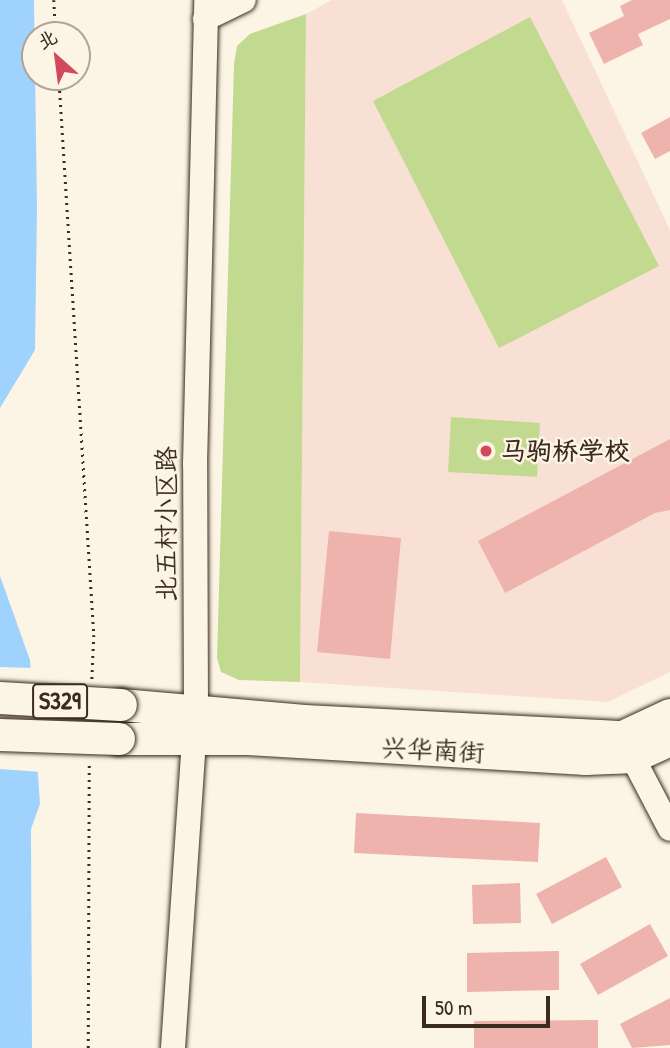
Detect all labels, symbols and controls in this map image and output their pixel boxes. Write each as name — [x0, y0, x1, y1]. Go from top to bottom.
north arrow — [21, 21, 91, 91]
text: 北 — [33, 23, 62, 55]
place label: 马驹桥学校 — [500, 435, 630, 467]
marker: 马驹桥学校 — [478, 443, 494, 459]
street label: 北五村小区路 — [150, 446, 182, 602]
road number: S329 — [32, 680, 88, 722]
street label: 兴华南街 — [380, 732, 486, 768]
scale bar — [425, 982, 553, 1026]
text: 50 m — [435, 993, 472, 1022]

